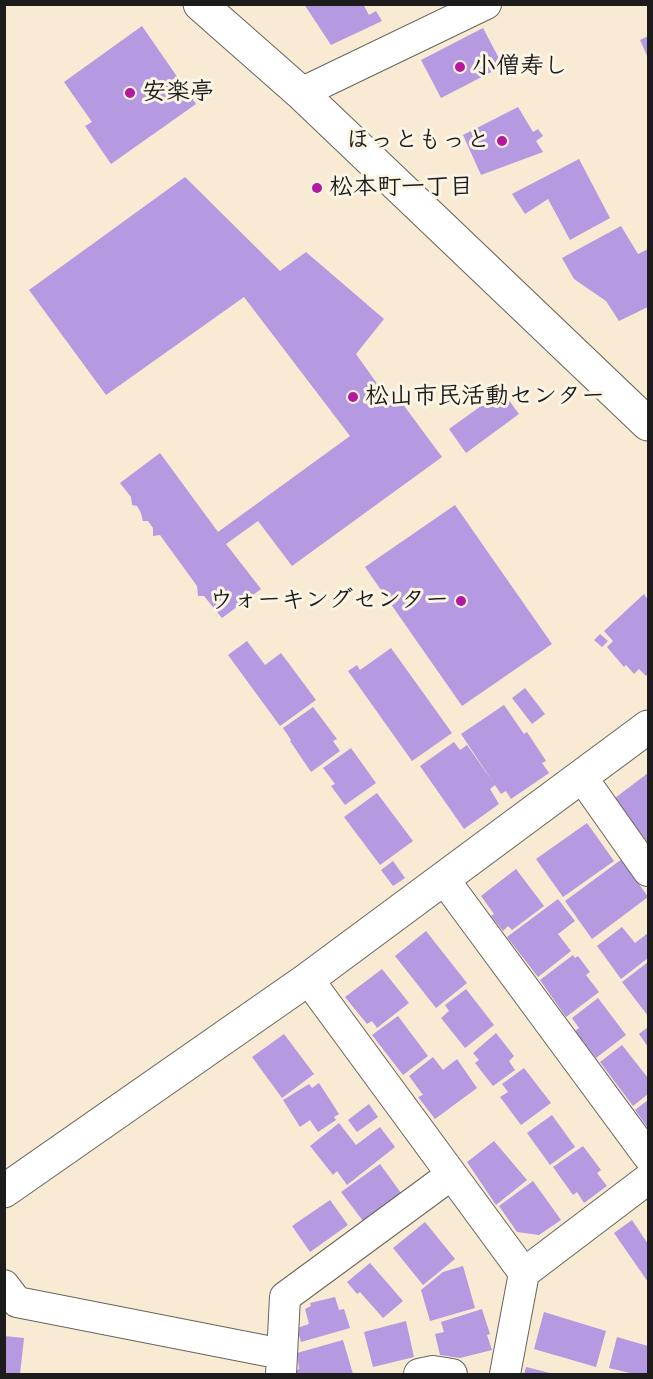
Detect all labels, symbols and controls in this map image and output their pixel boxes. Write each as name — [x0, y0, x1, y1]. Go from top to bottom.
place label: 小僧寿し — [472, 53, 568, 81]
marker: 小僧寿し — [453, 60, 467, 74]
place label: 安楽亭 — [142, 79, 214, 107]
marker: 安楽亭 — [123, 86, 137, 100]
place label: ほっともっと — [346, 127, 490, 155]
marker: ほっともっと — [495, 134, 509, 148]
place label: 松本町一丁目 — [329, 174, 473, 202]
marker: 松本町一丁目 — [310, 181, 324, 195]
place label: 松山市民活動センター — [365, 383, 605, 411]
marker: 松山市民活動センター — [346, 390, 360, 404]
place label: ウォーキングセンター — [209, 587, 449, 615]
marker: ウォーキングセンター — [454, 594, 468, 608]

